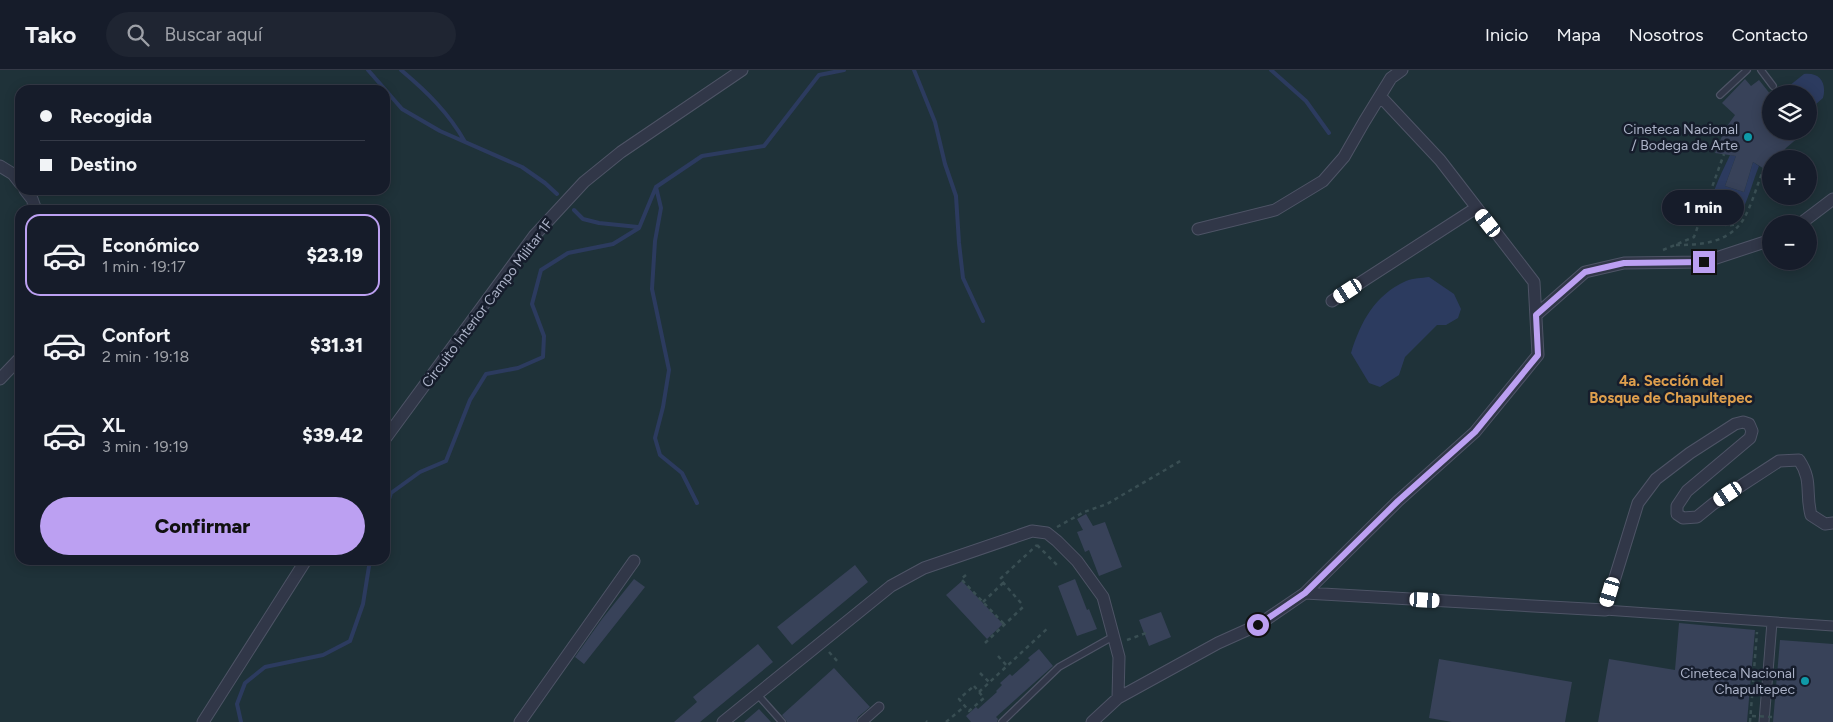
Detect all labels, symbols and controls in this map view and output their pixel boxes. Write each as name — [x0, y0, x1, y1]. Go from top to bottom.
search box — [106, 12, 456, 57]
text: Tako — [25, 20, 76, 49]
icon: search — [124, 21, 152, 49]
text: Buscar aquí — [164, 23, 262, 46]
text: Inicio — [1485, 24, 1529, 46]
text: Mapa — [1557, 24, 1601, 46]
text: Nosotros — [1629, 24, 1704, 46]
text: Contacto — [1732, 24, 1808, 46]
map controls — [1762, 85, 1817, 270]
button: layers — [1762, 85, 1817, 140]
text: Recogida — [70, 105, 152, 128]
place label: Cineteca Nacional / Bodega de Arte — [1623, 121, 1738, 154]
marker: Cineteca Nacional / Bodega de Arte — [1742, 131, 1754, 143]
button: + — [1762, 150, 1817, 205]
text: Destino — [70, 153, 137, 176]
callout: 1 min — [1663, 190, 1745, 224]
text: 1 min — [1684, 198, 1722, 217]
car — [1472, 207, 1503, 239]
street label: Circuito Interior Campo Militar 1F — [418, 215, 557, 391]
button: − — [1762, 215, 1817, 270]
icon: car — [42, 233, 87, 278]
text: Económico — [102, 234, 199, 257]
text: $23.19 — [306, 244, 363, 267]
route end — [1693, 251, 1715, 273]
text: 1 min · 19:17 — [102, 257, 186, 276]
car — [1331, 277, 1364, 305]
icon: car — [42, 323, 87, 368]
text: Confort — [102, 324, 171, 347]
text: $31.31 — [310, 334, 363, 357]
text: 2 min · 19:18 — [102, 347, 189, 366]
district label: 4a. Sección del Bosque de Chapultepec — [1589, 372, 1753, 407]
icon: car — [42, 413, 87, 458]
text: XL — [102, 414, 125, 437]
text: $39.42 — [302, 424, 363, 447]
text: 3 min · 19:19 — [102, 437, 188, 456]
car — [1711, 479, 1744, 509]
button: Confirmar — [40, 497, 365, 555]
car — [1598, 575, 1621, 609]
car — [1409, 592, 1440, 608]
route start — [1247, 614, 1269, 636]
place label: Cineteca Nacional Chapultepec — [1680, 665, 1795, 698]
marker: Cineteca Nacional Chapultepec — [1799, 675, 1811, 687]

